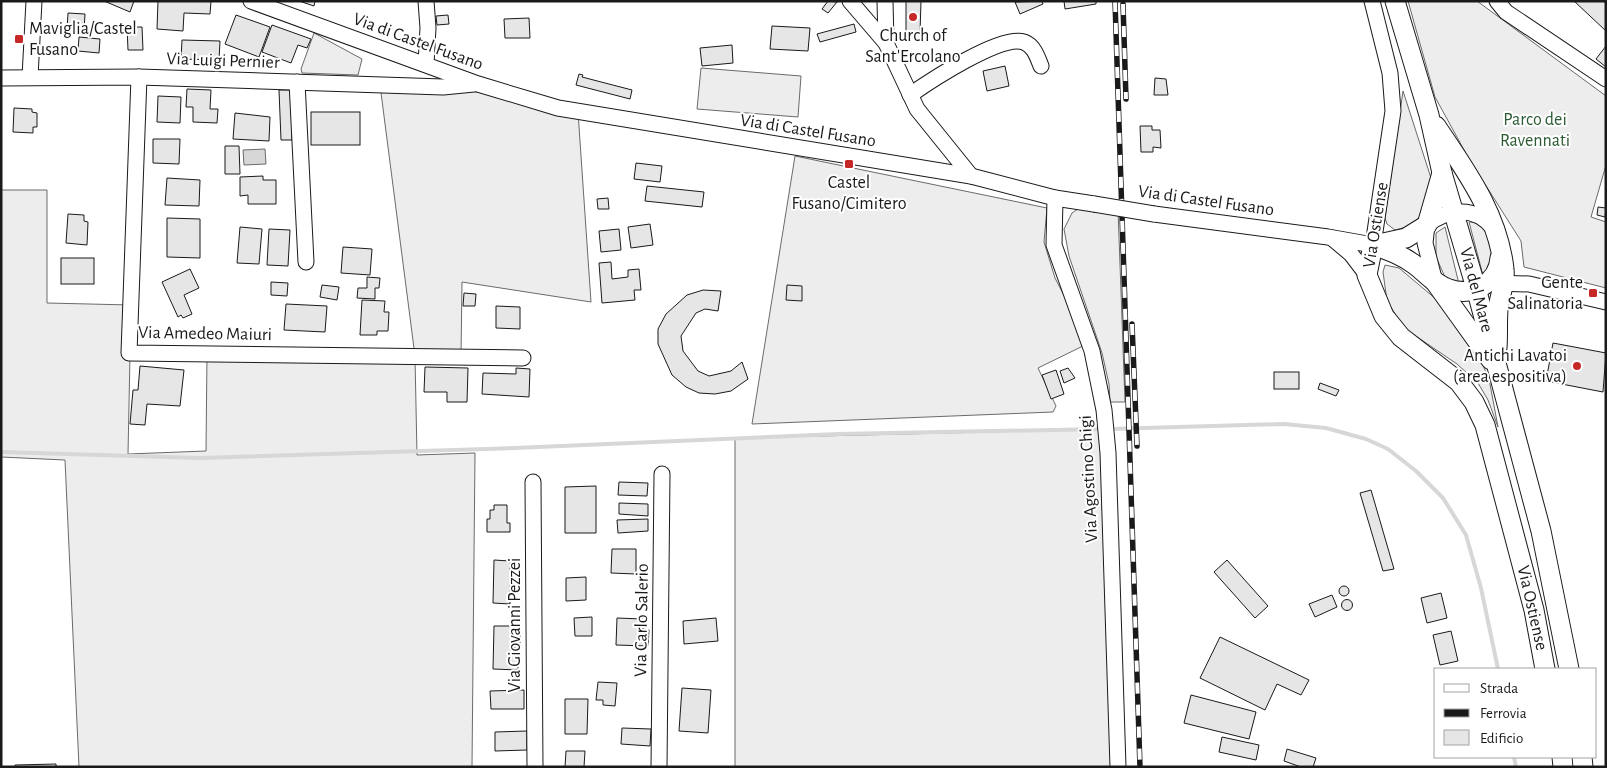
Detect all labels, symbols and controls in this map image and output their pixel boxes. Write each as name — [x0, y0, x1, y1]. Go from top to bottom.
street label: Via di Castel Fusano — [351, 10, 486, 74]
marker: Church of Sant'Ercolano — [907, 11, 919, 23]
place label: Maviglia/Castel Fusano — [29, 20, 137, 59]
place label: Church of Sant'Ercolano — [865, 27, 961, 66]
marker: Maviglia/Castel Fusano — [13, 33, 25, 45]
street label: Via Luigi Pernier — [166, 50, 280, 72]
street label: Via di Castel Fusano — [739, 111, 877, 151]
park label: Parco dei Ravennati — [1500, 111, 1570, 150]
marker: Castel Fusano/Cimitero — [843, 158, 855, 170]
place label: Castel Fusano/Cimitero — [791, 174, 907, 213]
street label: Via Ostiense — [1360, 181, 1392, 269]
street label: Via di Castel Fusano — [1137, 183, 1275, 219]
street label: Via del Mare — [1456, 246, 1496, 334]
place label: Gente Salinatoria — [1508, 274, 1583, 313]
marker: Gente Salinatoria — [1587, 287, 1599, 299]
street label: Via Amedeo Maiuri — [138, 324, 272, 344]
place label: Antichi Lavatoi (area espositiva) — [1453, 347, 1567, 386]
marker: Antichi Lavatoi (area espositiva) — [1571, 360, 1583, 372]
street label: Via Agostino Chigi — [1077, 415, 1101, 543]
street label: Via Giovanni Pezzei — [506, 558, 524, 692]
street label: Via Carlo Salerio — [632, 563, 652, 677]
street label: Via Ostiense — [1513, 564, 1551, 652]
legend — [1434, 668, 1597, 758]
text: Strada — [1480, 681, 1518, 696]
text: Ferrovia — [1480, 706, 1527, 721]
text: Edificio — [1480, 731, 1523, 746]

